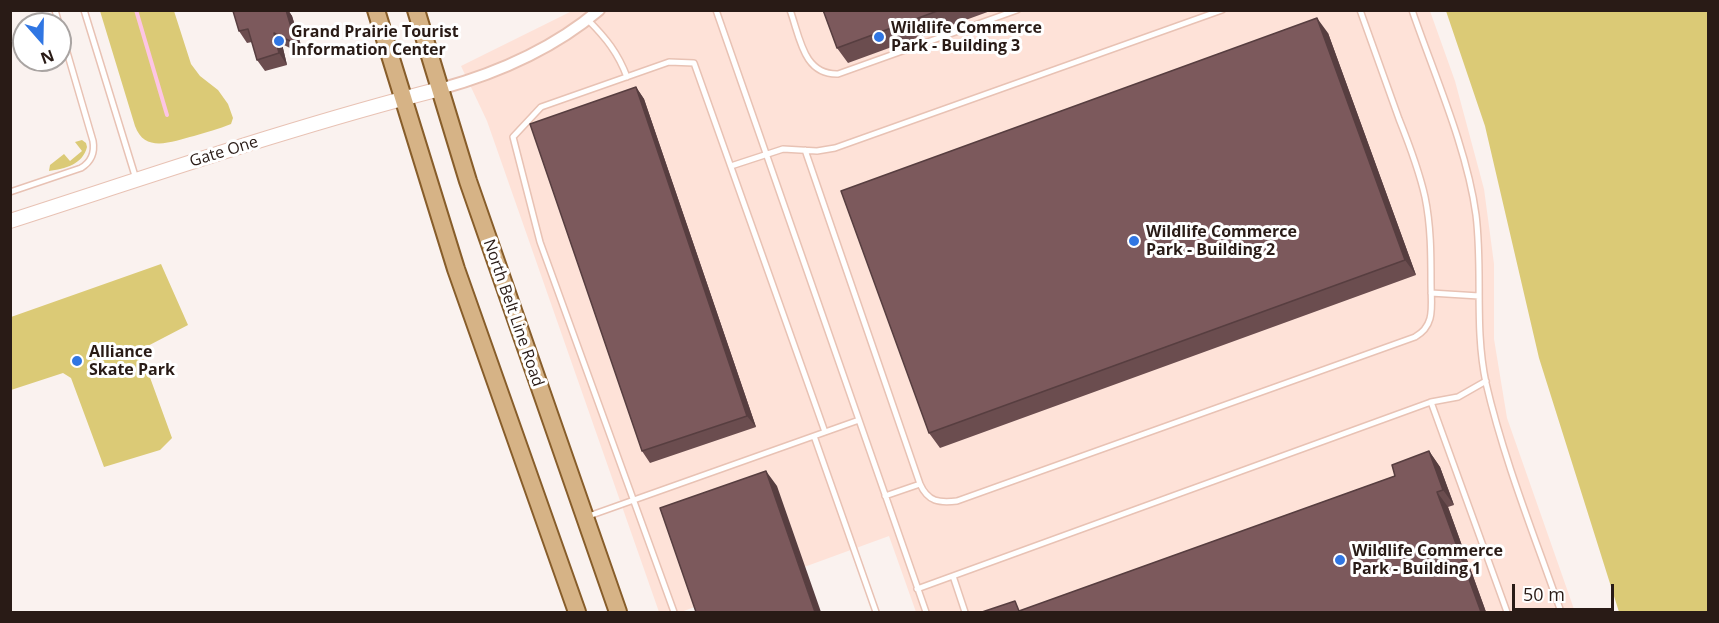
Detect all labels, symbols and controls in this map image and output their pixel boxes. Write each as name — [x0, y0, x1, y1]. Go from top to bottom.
north arrow — [12, 12, 72, 72]
place label: Wildlife Commerce Park - Building 3 — [891, 18, 1042, 56]
place label: Grand Prairie Tourist Information Center — [291, 22, 459, 60]
marker: Wildlife Commerce Park - Building 3 — [872, 30, 886, 44]
marker: Grand Prairie Tourist Information Center — [272, 34, 286, 48]
text: N — [38, 44, 57, 70]
street label: Gate One — [187, 132, 261, 172]
place label: Wildlife Commerce Park - Building 2 — [1146, 222, 1297, 260]
marker: Wildlife Commerce Park - Building 2 — [1127, 234, 1141, 248]
street label: North Belt Line Road — [479, 237, 547, 389]
place label: Alliance Skate Park — [89, 342, 175, 380]
marker: Alliance Skate Park — [70, 354, 84, 368]
place label: Wildlife Commerce Park - Building 1 — [1352, 541, 1503, 579]
marker: Wildlife Commerce Park - Building 1 — [1333, 553, 1347, 567]
scale bar — [1515, 572, 1617, 610]
text: 50 m — [1523, 582, 1565, 606]

